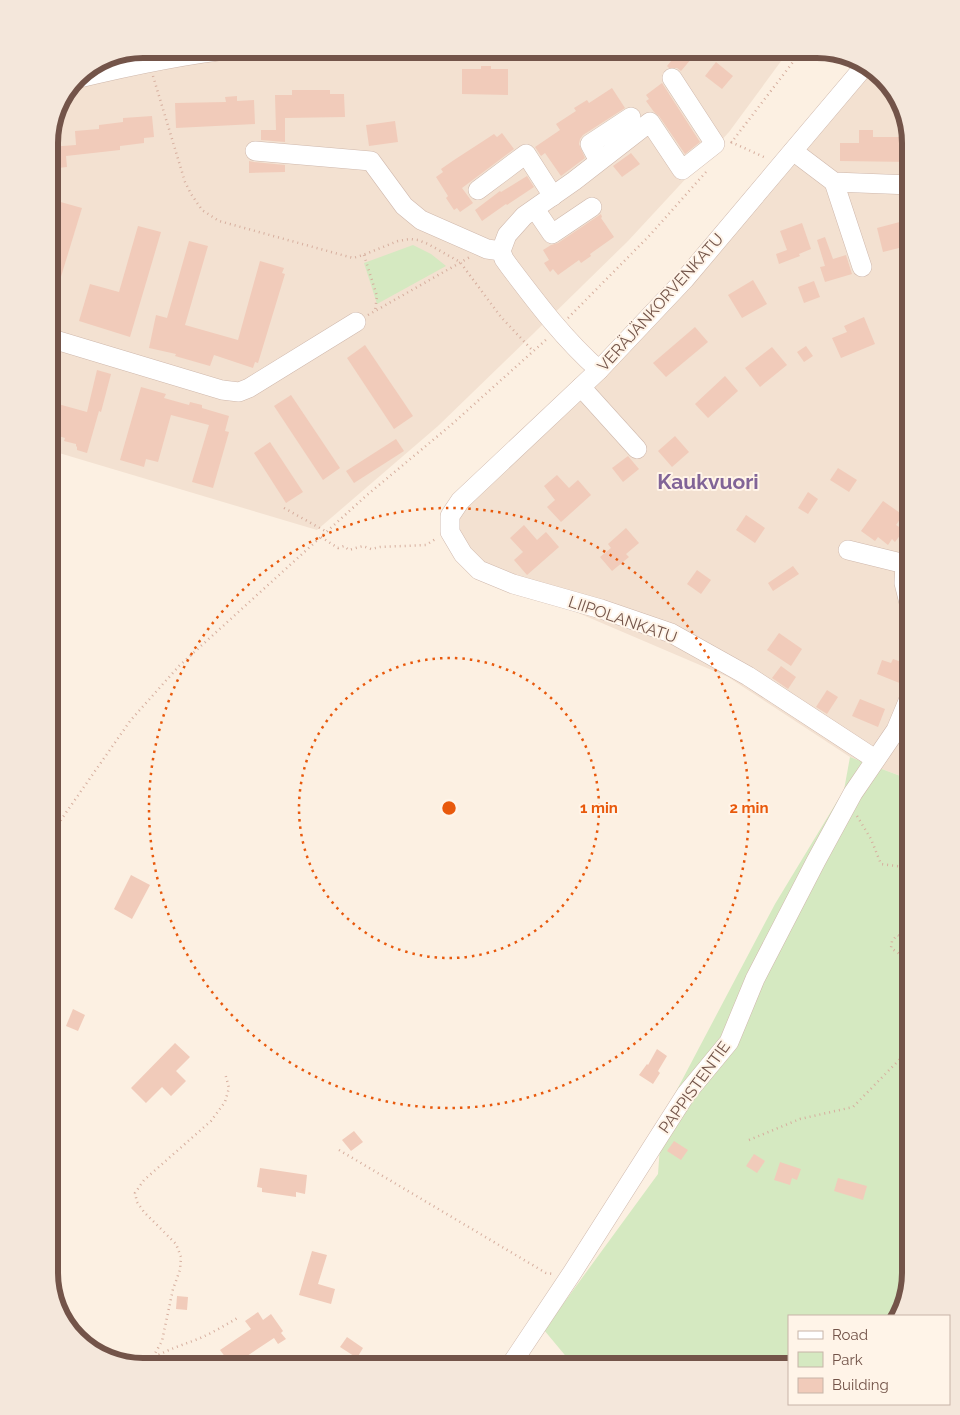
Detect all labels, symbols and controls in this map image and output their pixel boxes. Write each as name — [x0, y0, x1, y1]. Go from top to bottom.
street label: VERÄJÄNKORVENKATU — [593, 229, 727, 375]
district label: Kaukvuori — [657, 469, 759, 494]
street label: LIIPOLANKATU — [566, 592, 680, 647]
centre of rings — [440, 799, 458, 817]
text: 1 min — [580, 799, 618, 817]
text: 2 min — [730, 799, 768, 817]
street label: PAPPISTENTIE — [655, 1037, 734, 1137]
legend — [788, 1315, 950, 1405]
text: Road — [832, 1326, 868, 1344]
text: Park — [832, 1351, 863, 1369]
text: Building — [832, 1376, 889, 1394]

